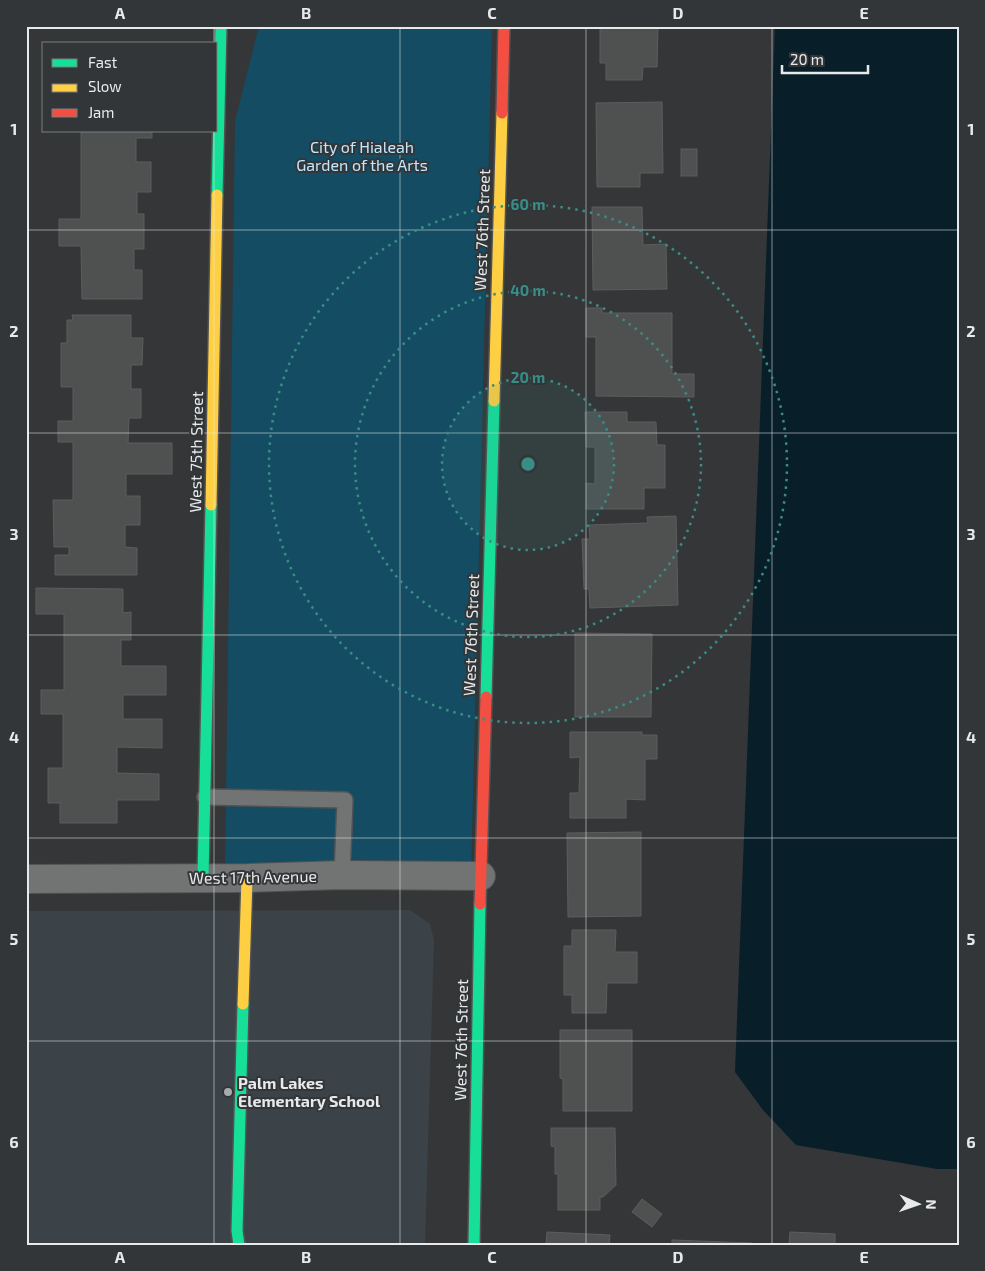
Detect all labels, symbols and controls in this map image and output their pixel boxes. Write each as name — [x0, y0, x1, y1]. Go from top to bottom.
text: A — [115, 3, 126, 22]
text: B — [301, 3, 311, 22]
text: C — [487, 3, 497, 22]
text: D — [673, 3, 684, 22]
text: E — [859, 3, 869, 22]
legend — [42, 42, 218, 132]
scale bar — [782, 42, 869, 74]
text: 20 m — [790, 50, 824, 68]
text: Fast — [88, 53, 118, 71]
text: Slow — [88, 77, 122, 95]
text: Jam — [88, 103, 114, 121]
text: 1 — [11, 119, 17, 138]
text: 1 — [968, 119, 974, 138]
park label: City of Hialeah Garden of the Arts — [296, 137, 428, 174]
street label: West 76th Street — [470, 169, 493, 291]
text: 60 m — [511, 195, 545, 213]
text: 40 m — [510, 281, 546, 299]
text: 2 — [9, 321, 19, 340]
text: 2 — [966, 321, 976, 340]
text: 20 m — [511, 368, 545, 386]
street label: West 75th Street — [185, 391, 206, 513]
centre of rings — [519, 455, 537, 473]
text: 3 — [9, 524, 19, 543]
text: 3 — [966, 524, 976, 543]
street label: West 76th Street — [459, 574, 482, 696]
text: 4 — [9, 727, 19, 746]
text: 4 — [966, 727, 976, 746]
street label: West 17th Avenue — [189, 866, 317, 887]
text: 5 — [10, 929, 19, 948]
text: 5 — [967, 929, 976, 948]
street label: West 76th Street — [450, 979, 471, 1101]
place label: Palm Lakes Elementary School — [238, 1073, 381, 1111]
marker: Palm Lakes Elementary School — [222, 1086, 234, 1098]
text: 6 — [9, 1132, 19, 1151]
text: 6 — [966, 1132, 976, 1151]
north arrow — [892, 1178, 942, 1228]
text: N — [923, 1199, 940, 1210]
text: A — [115, 1247, 126, 1266]
text: B — [301, 1247, 311, 1266]
text: C — [487, 1247, 497, 1266]
text: D — [673, 1247, 684, 1266]
text: E — [859, 1247, 869, 1266]

